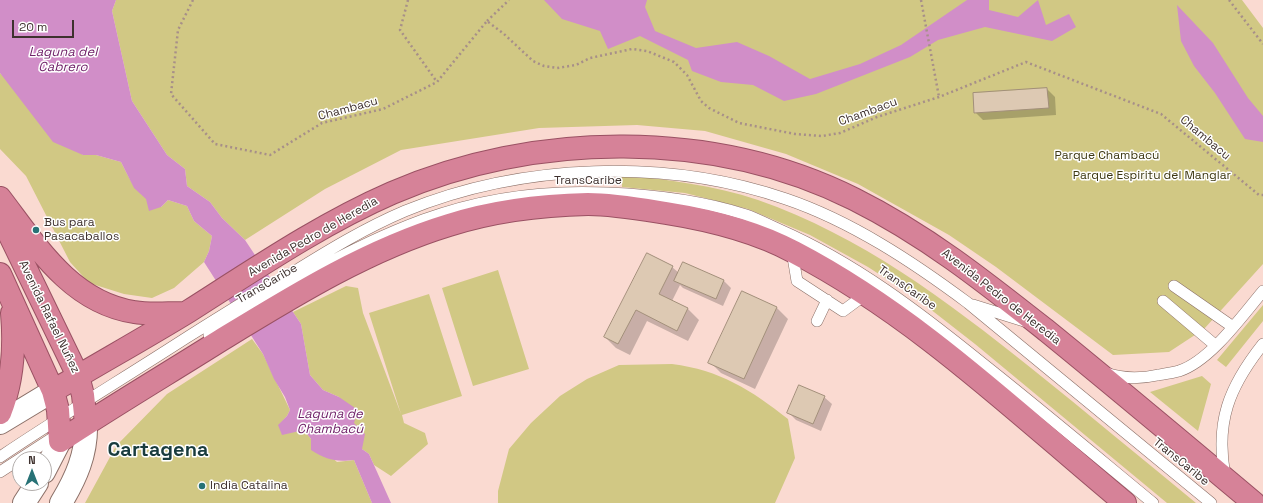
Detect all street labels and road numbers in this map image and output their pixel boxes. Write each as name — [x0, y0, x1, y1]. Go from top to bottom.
street label: Chambacu — [317, 94, 379, 124]
street label: Chambacu — [837, 95, 899, 129]
street label: Chambacu — [1177, 113, 1233, 163]
street label: TransCaribe — [554, 174, 622, 188]
street label: Avenida Pedro de Heredia — [246, 194, 380, 280]
street label: Avenida Pedro de Heredia — [939, 246, 1063, 348]
street label: Avenida Rafael Nuñez — [15, 258, 83, 376]
street label: TransCaribe — [234, 261, 300, 307]
street label: TransCaribe — [875, 263, 939, 313]
street label: TransCaribe — [1150, 435, 1212, 489]

